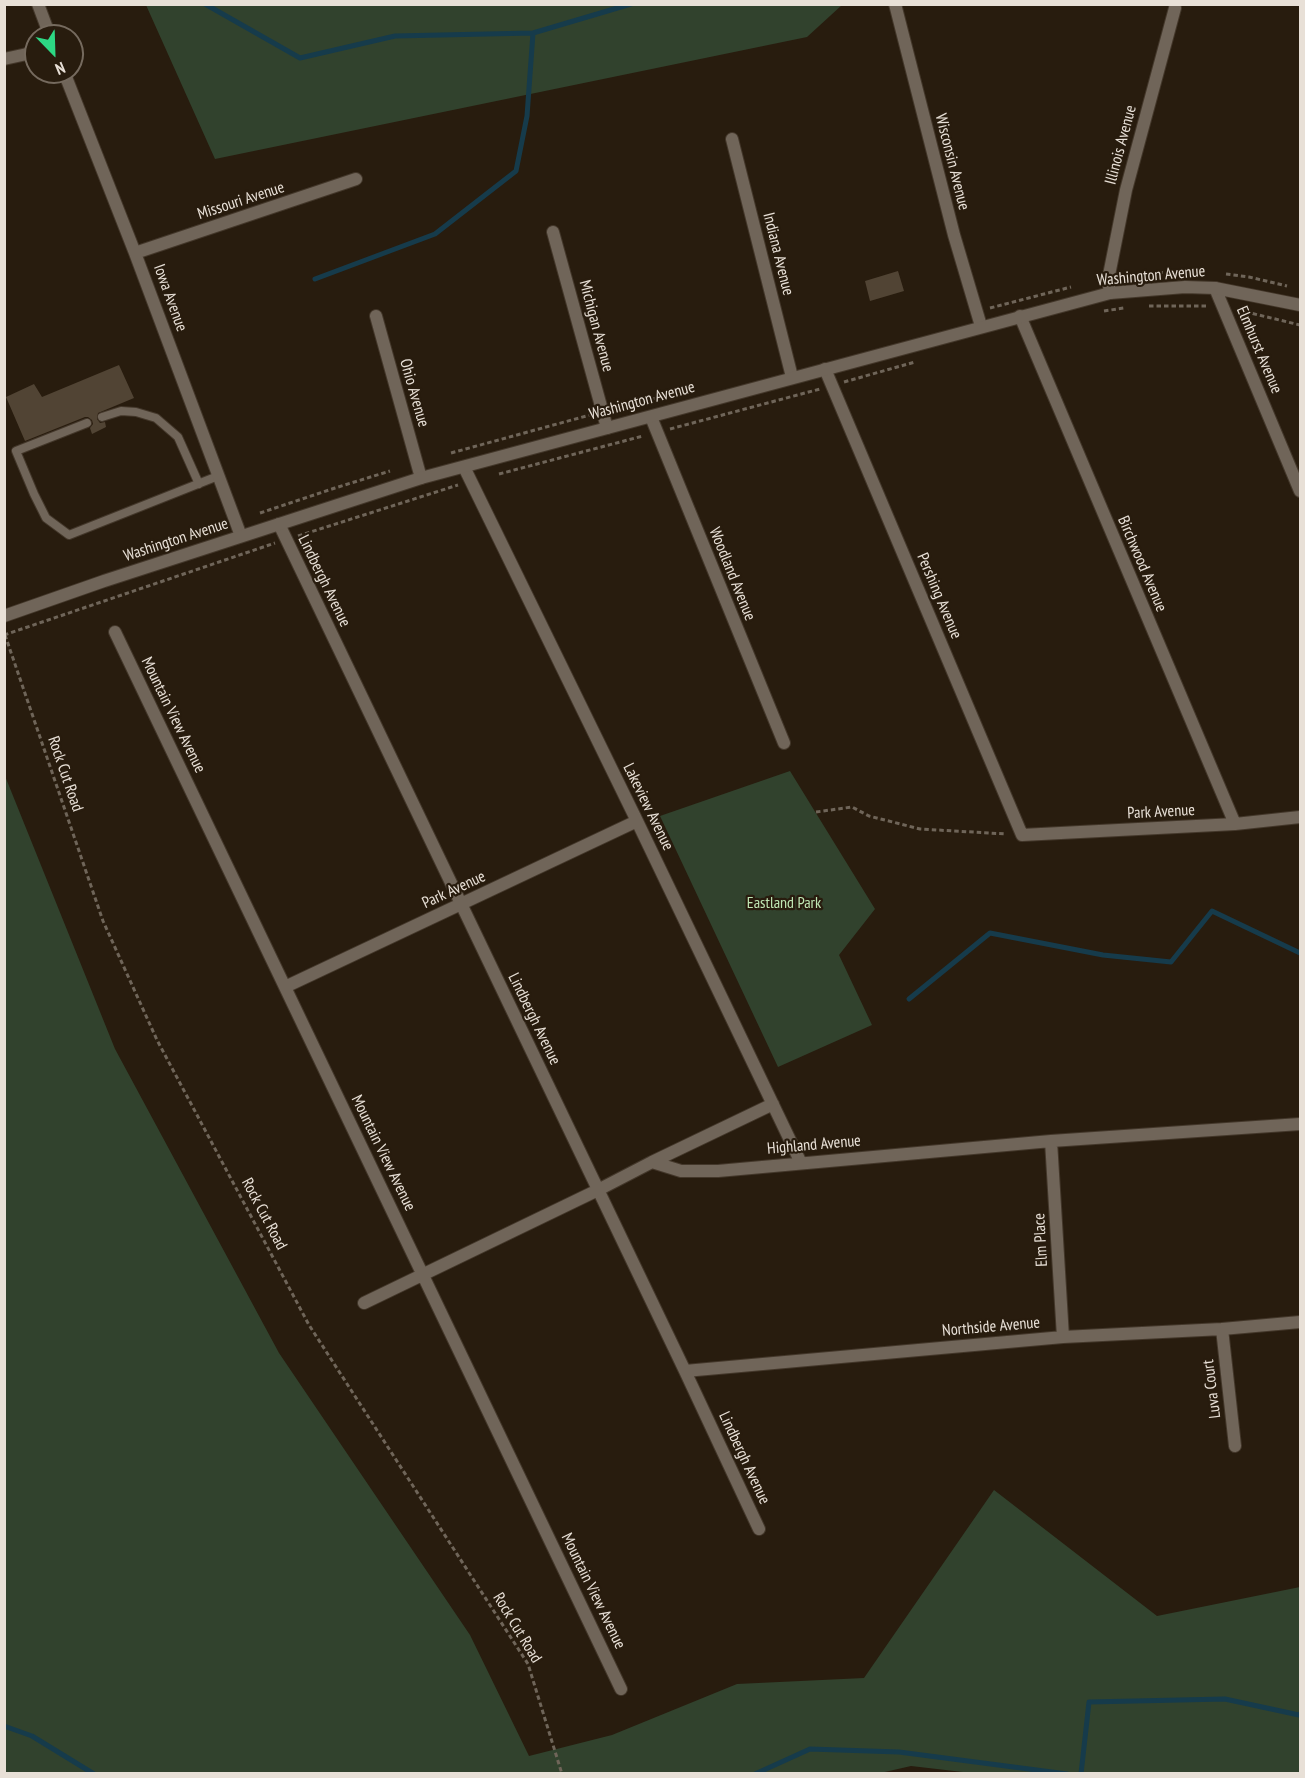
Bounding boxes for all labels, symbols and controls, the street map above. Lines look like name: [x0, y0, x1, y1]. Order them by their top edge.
north arrow: [24, 24, 84, 84]
text: N: [52, 58, 68, 80]
street label: Illinois Avenue: [1101, 103, 1141, 187]
street label: Wisconsin Avenue: [931, 112, 973, 212]
street label: Missouri Avenue: [195, 178, 287, 224]
street label: Indiana Avenue: [758, 211, 798, 297]
street label: Iowa Avenue: [149, 262, 191, 334]
street label: Washington Avenue: [1096, 262, 1206, 290]
street label: Michigan Avenue: [575, 278, 617, 374]
street label: Elmhurst Avenue: [1232, 303, 1286, 397]
street label: Ohio Avenue: [395, 357, 433, 429]
street label: Washington Avenue: [587, 378, 697, 424]
street label: Birchwood Avenue: [1113, 513, 1171, 615]
street label: Washington Avenue: [121, 514, 231, 566]
street label: Woodland Avenue: [705, 525, 759, 623]
street label: Lindbergh Avenue: [293, 532, 355, 630]
street label: Pershing Avenue: [912, 550, 966, 642]
street label: Mountain View Avenue: [137, 654, 209, 776]
street label: Rock Cut Road: [43, 734, 87, 814]
street label: Lakeview Avenue: [619, 760, 677, 854]
street label: Park Avenue: [1127, 801, 1195, 823]
street label: Park Avenue: [419, 867, 489, 913]
park label: Eastland Park: [747, 893, 821, 913]
street label: Lindbergh Avenue: [503, 970, 565, 1068]
street label: Mountain View Avenue: [347, 1092, 419, 1214]
street label: Highland Avenue: [766, 1131, 862, 1159]
street label: Rock Cut Road: [237, 1175, 291, 1253]
street label: Elm Place: [1030, 1213, 1052, 1267]
street label: Northside Avenue: [941, 1313, 1041, 1341]
street label: Luva Court: [1199, 1358, 1225, 1420]
street label: Lindbergh Avenue: [714, 1409, 774, 1507]
street label: Mountain View Avenue: [557, 1530, 629, 1652]
street label: Rock Cut Road: [489, 1589, 545, 1667]

